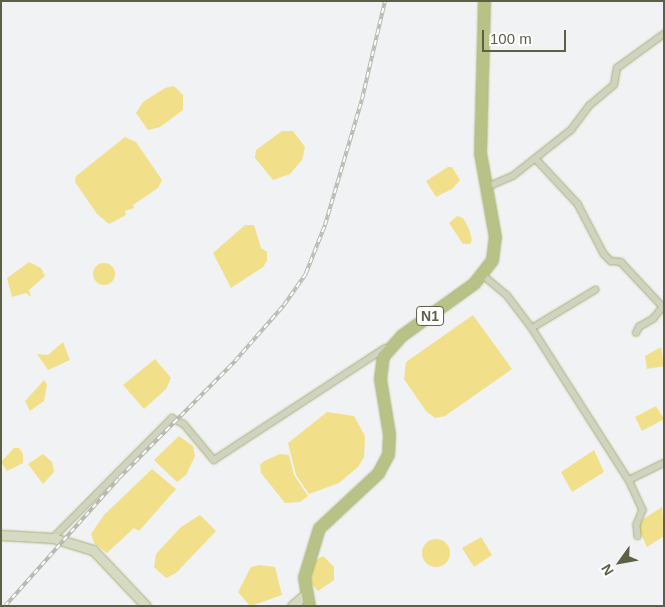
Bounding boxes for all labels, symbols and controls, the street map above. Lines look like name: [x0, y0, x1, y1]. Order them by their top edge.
scale bar: [485, 20, 569, 52]
text: 100 m: [490, 30, 532, 47]
road number: N1: [415, 304, 445, 328]
north arrow: [595, 537, 645, 587]
text: N: [598, 561, 617, 578]

